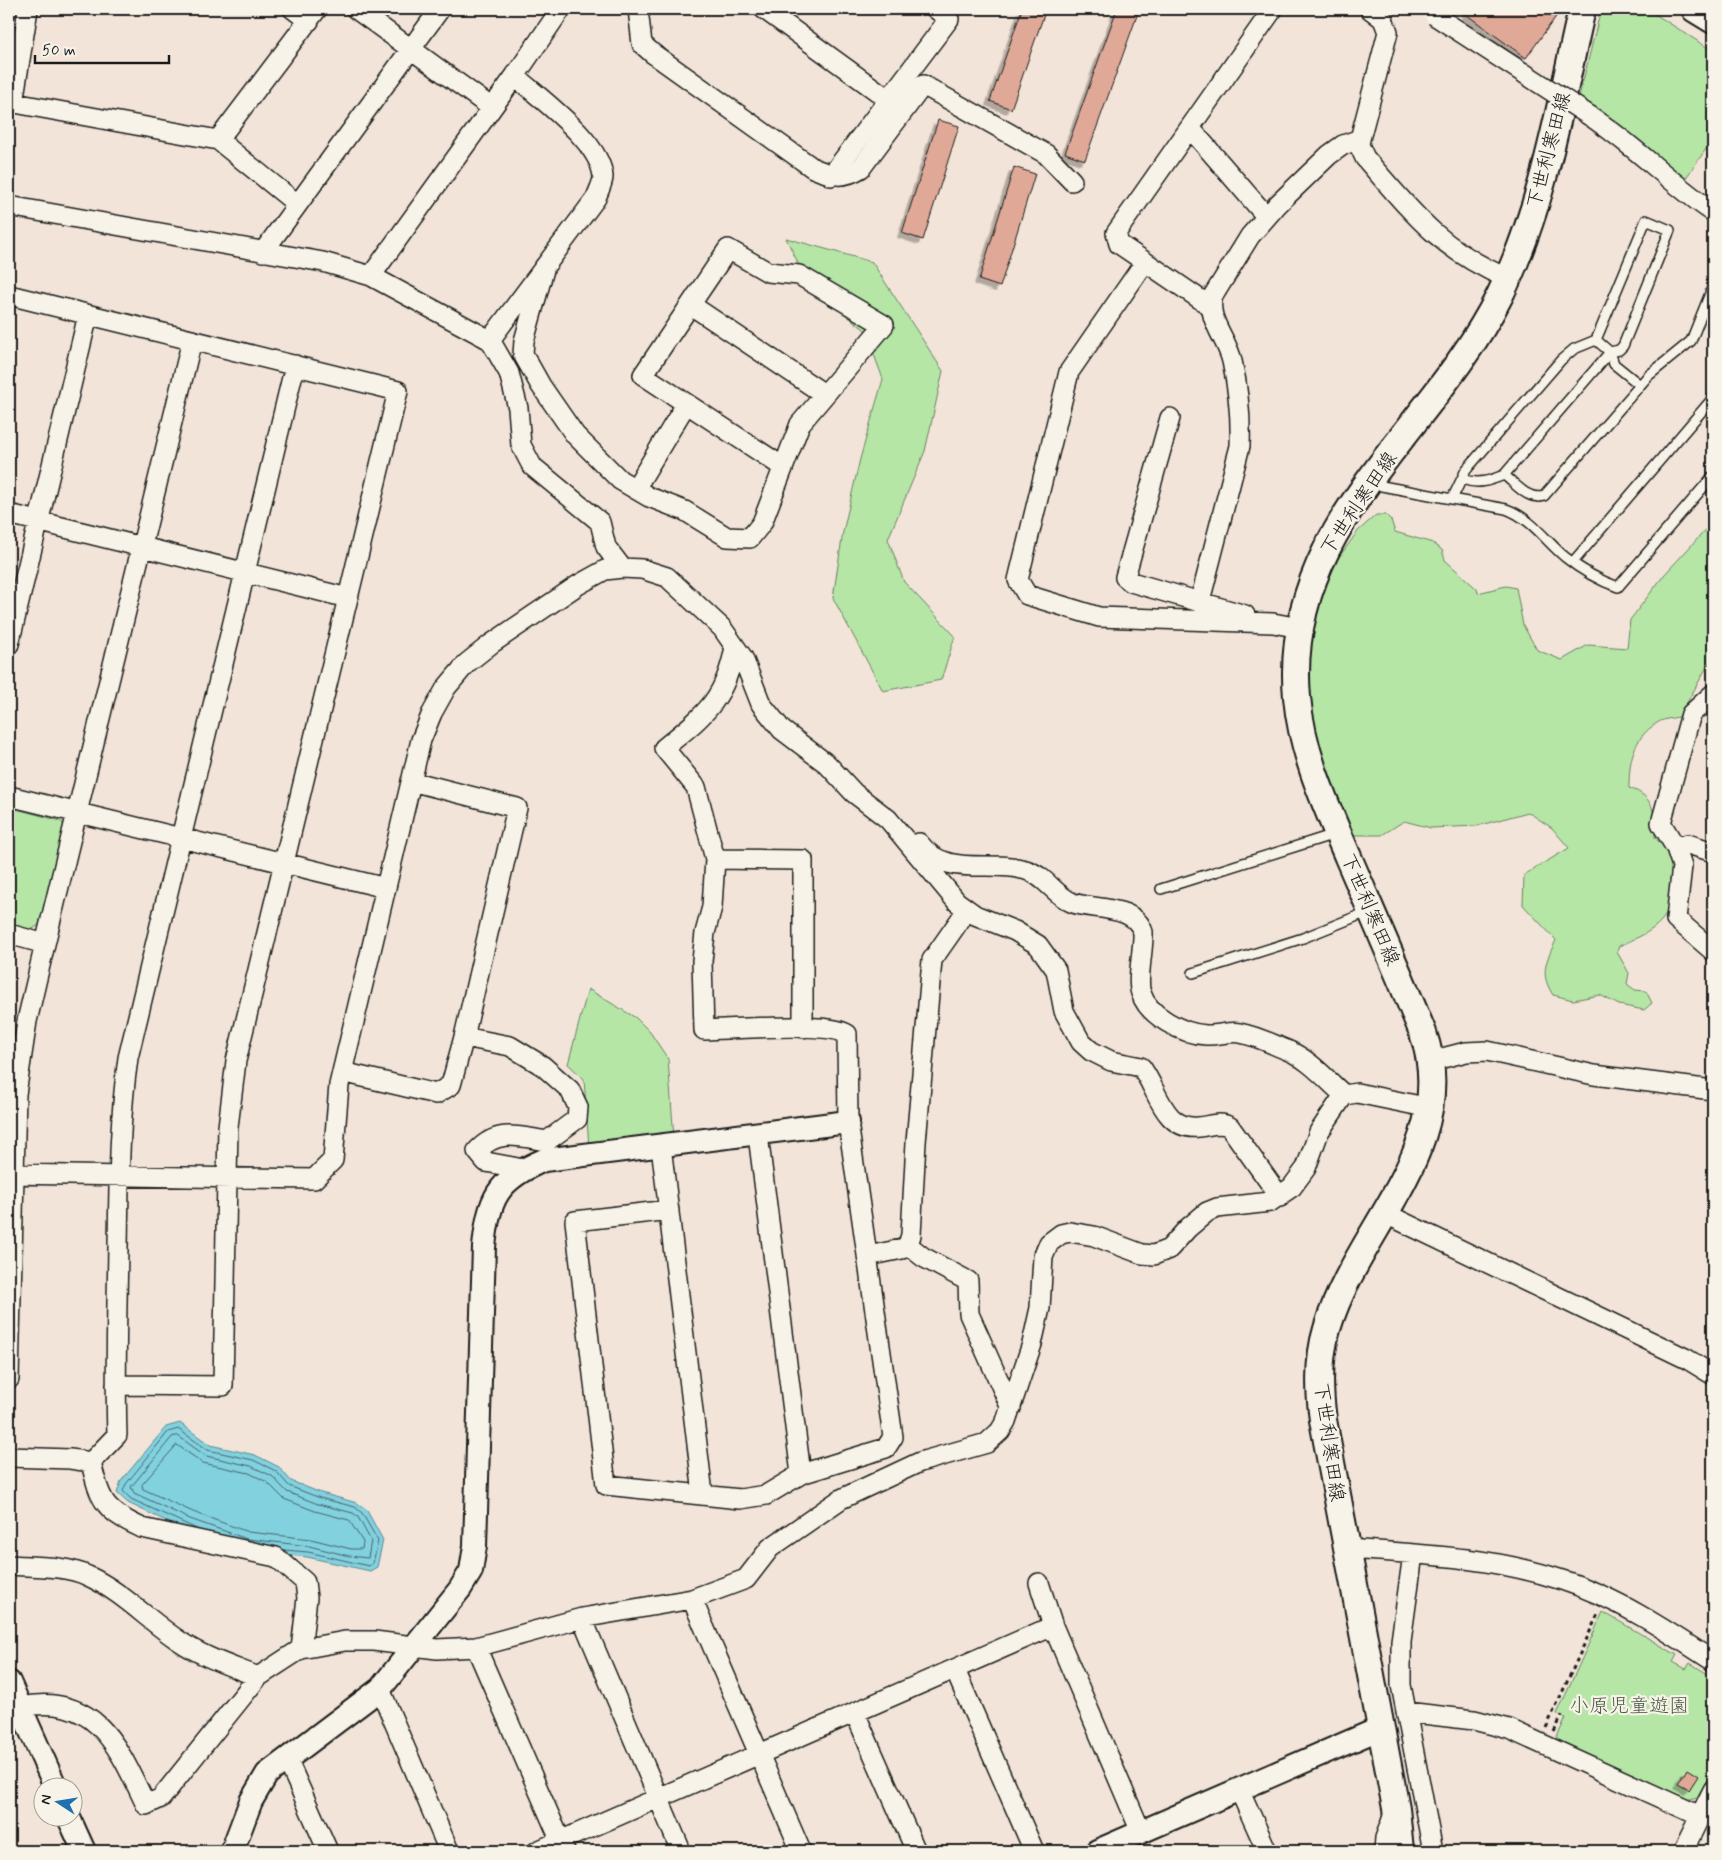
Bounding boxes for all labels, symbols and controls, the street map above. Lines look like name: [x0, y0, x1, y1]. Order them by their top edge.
scale bar: [35, 32, 169, 64]
text: 50 m: [42, 41, 76, 61]
street label: 下世利寒田線: [1521, 89, 1578, 212]
street label: 下世利寒田線: [1314, 447, 1404, 561]
street label: 下世利寒田線: [1334, 849, 1405, 970]
street label: 下世利寒田線: [1307, 1381, 1350, 1504]
park label: 小原児童遊園: [1569, 1693, 1689, 1720]
north arrow: [32, 1778, 82, 1828]
text: N: [36, 1793, 56, 1806]

